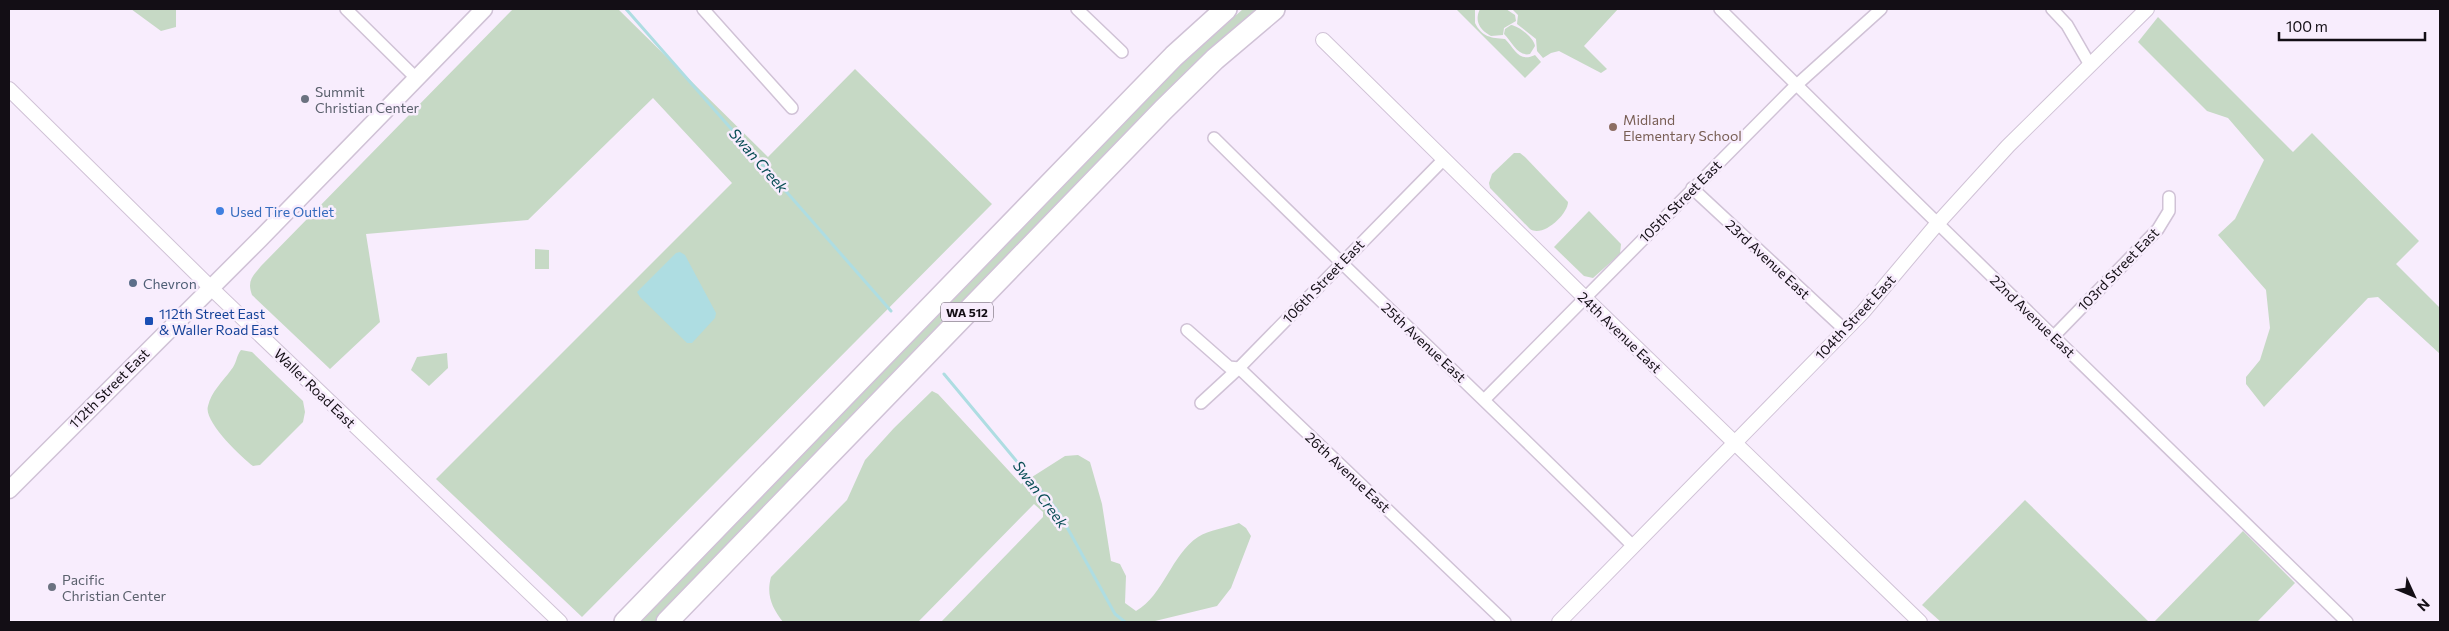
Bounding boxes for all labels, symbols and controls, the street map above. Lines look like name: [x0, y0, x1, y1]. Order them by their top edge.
scale bar: [2279, 10, 2425, 42]
text: 100 m: [2286, 17, 2328, 35]
place label: Summit Christian Center: [315, 83, 420, 116]
marker: Summit Christian Center: [299, 93, 311, 105]
place label: Midland Elementary School: [1623, 111, 1742, 144]
marker: Midland Elementary School: [1607, 121, 1619, 133]
water label: Swan Creek: [726, 124, 792, 197]
street label: 105th Street East: [1635, 156, 1725, 246]
place label: Used Tire Outlet: [230, 203, 335, 220]
marker: Used Tire Outlet: [214, 205, 226, 217]
street label: 23rd Avenue East: [1722, 216, 1814, 303]
street label: 103rd Street East: [2074, 224, 2162, 314]
street label: 106th Street East: [1279, 235, 1368, 326]
street label: 104th Street East: [1811, 271, 1899, 363]
street label: 22nd Avenue East: [1987, 271, 2079, 361]
place label: Chevron: [143, 275, 197, 292]
marker: Chevron: [127, 277, 139, 289]
street label: 24th Avenue East: [1575, 288, 1665, 376]
street label: 25th Avenue East: [1378, 299, 1470, 386]
road number: WA 512: [941, 302, 993, 322]
place label: 112th Street East & Waller Road East: [159, 305, 279, 338]
marker: 112th Street East & Waller Road East: [143, 315, 155, 327]
street label: 112th Street East: [65, 344, 153, 432]
street label: Waller Road East: [271, 345, 359, 431]
street label: 26th Avenue East: [1302, 428, 1394, 516]
water label: Swan Creek: [1010, 457, 1073, 532]
place label: Pacific Christian Center: [62, 571, 167, 604]
north arrow: [2389, 571, 2439, 621]
marker: Pacific Christian Center: [46, 581, 58, 593]
text: N: [2414, 596, 2433, 615]

